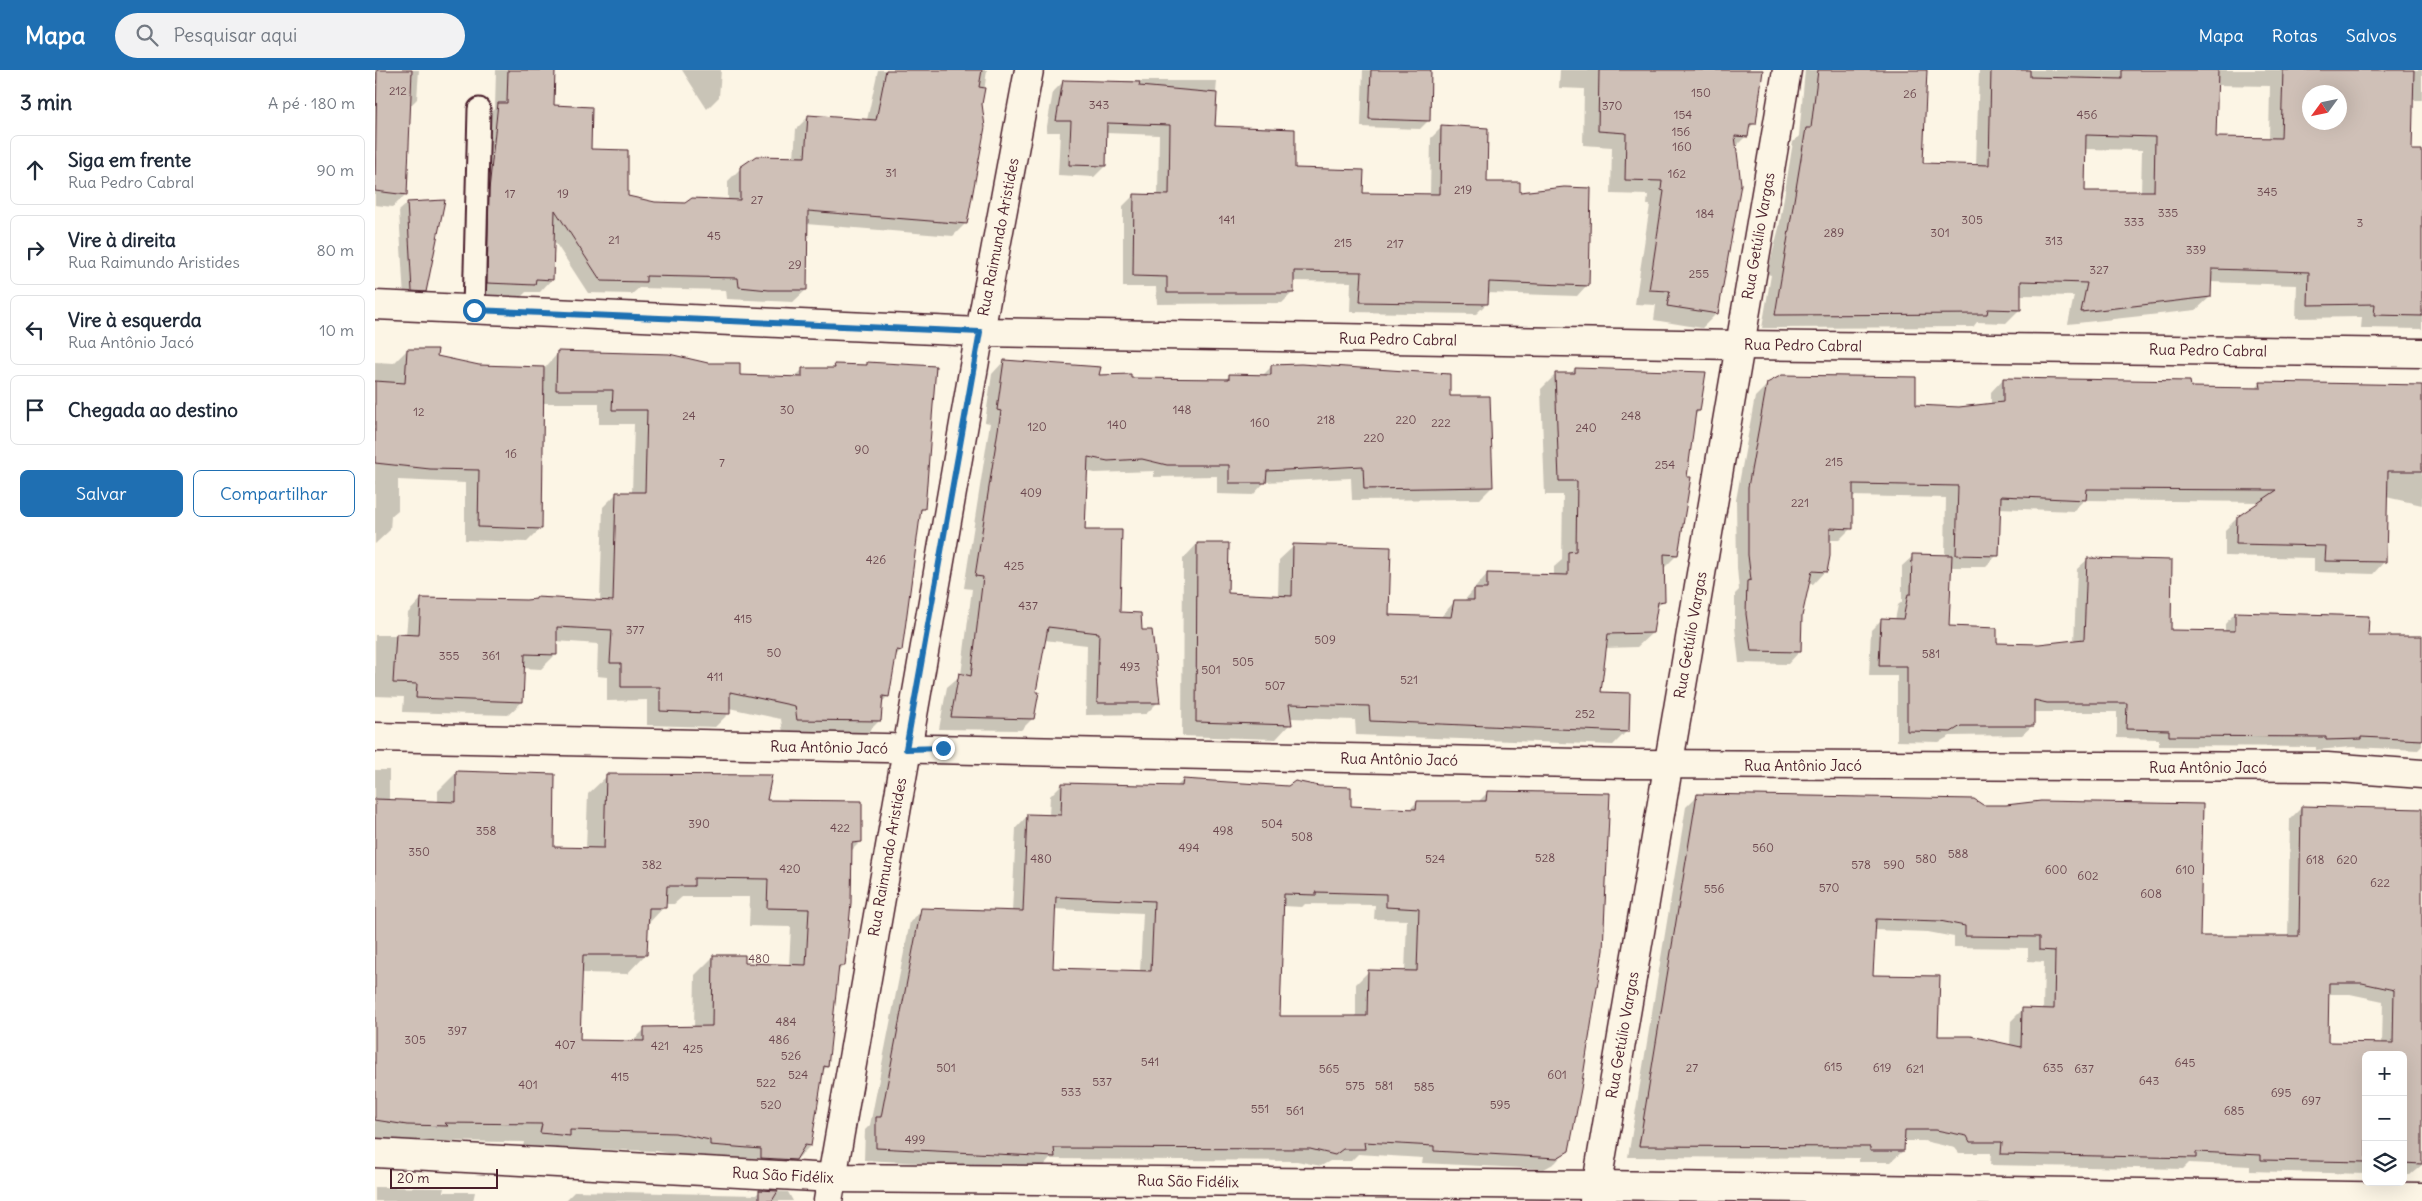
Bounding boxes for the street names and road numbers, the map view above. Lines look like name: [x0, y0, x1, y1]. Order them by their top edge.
street label: Rua Raimundo Aristides: [973, 156, 1023, 318]
street label: Rua Getúlio Vargas: [1737, 171, 1779, 301]
street label: Rua Pedro Cabral: [1339, 328, 1457, 350]
street label: Rua Pedro Cabral: [1744, 334, 1862, 356]
street label: Rua Pedro Cabral: [2149, 339, 2267, 361]
street label: Rua Getúlio Vargas: [1669, 570, 1711, 700]
street label: Rua Antônio Jacó: [770, 736, 888, 758]
street label: Rua Antônio Jacó: [1340, 748, 1458, 770]
street label: Rua Antônio Jacó: [1744, 756, 1862, 775]
street label: Rua Antônio Jacó: [2149, 758, 2267, 777]
street label: Rua Raimundo Aristides: [864, 776, 910, 938]
street label: Rua Getúlio Vargas: [1601, 970, 1643, 1100]
street label: Rua São Fidélix: [732, 1163, 835, 1187]
street label: Rua São Fidélix: [1137, 1171, 1240, 1191]

